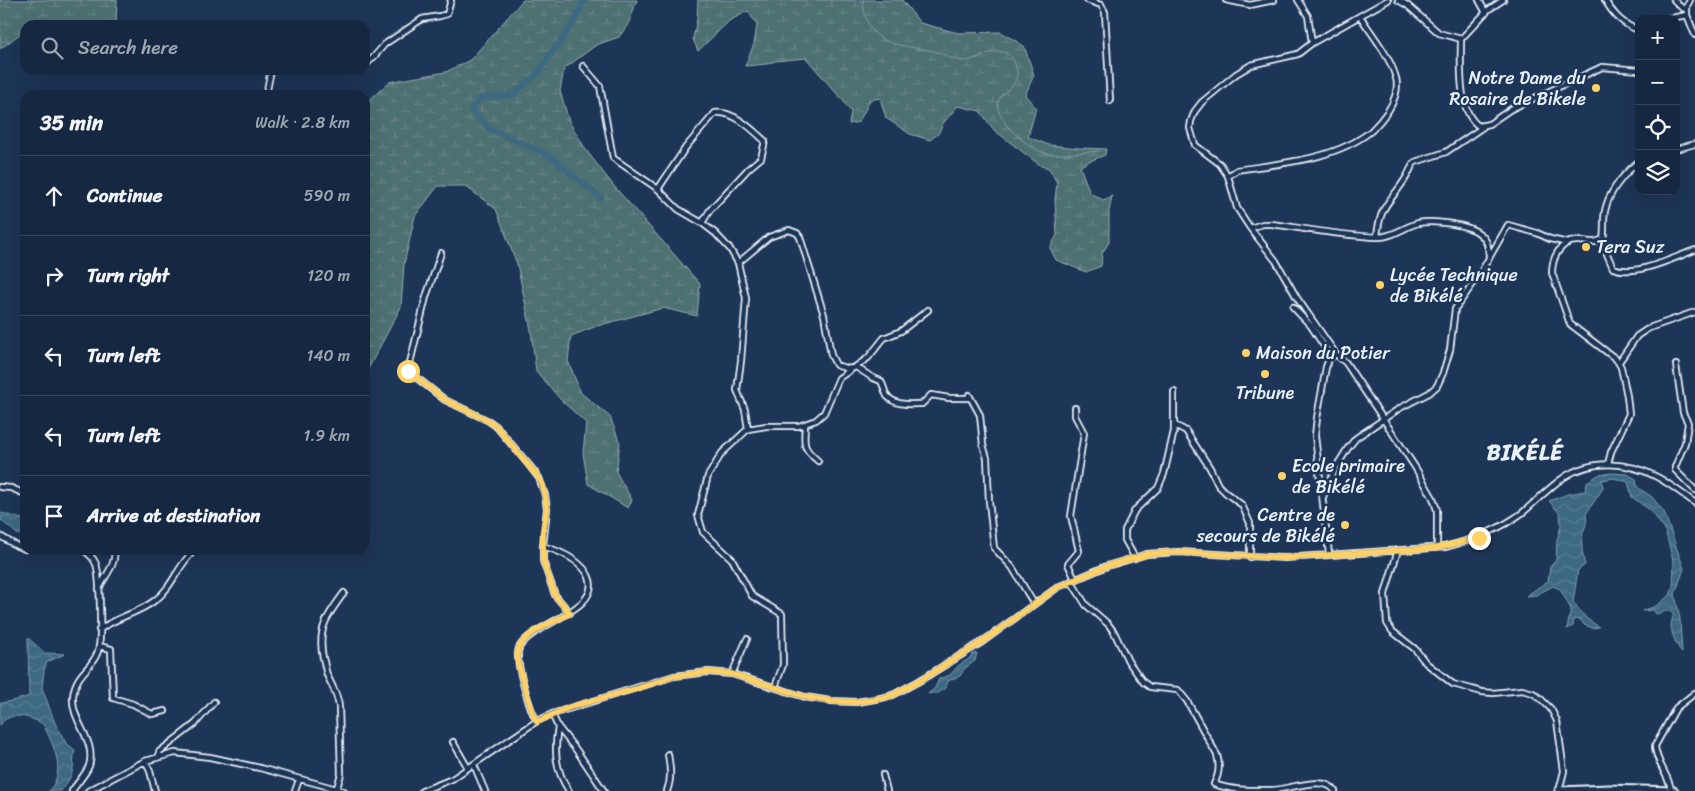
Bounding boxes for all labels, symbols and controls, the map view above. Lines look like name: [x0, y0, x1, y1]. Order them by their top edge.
map controls: [1635, 15, 1680, 195]
button: +: [1635, 15, 1680, 60]
search box: [20, 20, 370, 75]
text: Search here: [78, 31, 178, 64]
icon: search: [38, 34, 66, 62]
button: −: [1635, 60, 1680, 105]
place label: Notre Dame du Rosaire de Bikele: [1449, 62, 1586, 115]
marker: Notre Dame du Rosaire de Bikele: [1590, 82, 1602, 94]
text: 35 min: [40, 104, 103, 142]
button: locate: [1635, 105, 1680, 150]
text: Walk · 2.8 km: [255, 108, 350, 137]
button: layers: [1635, 150, 1680, 195]
text: Continue: [87, 179, 163, 212]
text: 590 m: [304, 181, 350, 210]
icon: ahead: [40, 182, 68, 210]
place label: Tera Suz: [1596, 231, 1665, 263]
marker: Tera Suz: [1580, 241, 1592, 253]
text: Turn right: [87, 259, 169, 292]
place label: Lycée Technique de Bikélé: [1390, 259, 1518, 312]
text: 120 m: [307, 261, 350, 290]
icon: right: [40, 262, 68, 290]
marker: Lycée Technique de Bikélé: [1374, 279, 1386, 291]
place label: Maison du Potier: [1256, 337, 1391, 369]
text: Turn left: [87, 339, 160, 372]
text: 140 m: [307, 341, 350, 370]
icon: left: [40, 342, 68, 370]
marker: Maison du Potier: [1240, 347, 1252, 359]
route start: [397, 360, 420, 383]
marker: Tribune: [1259, 368, 1271, 380]
place label: Tribune: [1236, 377, 1295, 409]
text: Turn left: [87, 419, 160, 452]
text: 1.9 km: [304, 421, 350, 450]
icon: left: [40, 422, 68, 450]
district label: BIKÉLÉ: [1487, 433, 1564, 472]
place label: Ecole primaire de Bikélé: [1292, 450, 1405, 503]
marker: Ecole primaire de Bikélé: [1276, 470, 1288, 482]
text: Arrive at destination: [87, 499, 260, 532]
place label: Centre de secours de Bikélé: [1195, 499, 1335, 552]
icon: arrive: [40, 502, 68, 530]
marker: Centre de secours de Bikélé: [1339, 519, 1351, 531]
route end: [1468, 527, 1491, 550]

